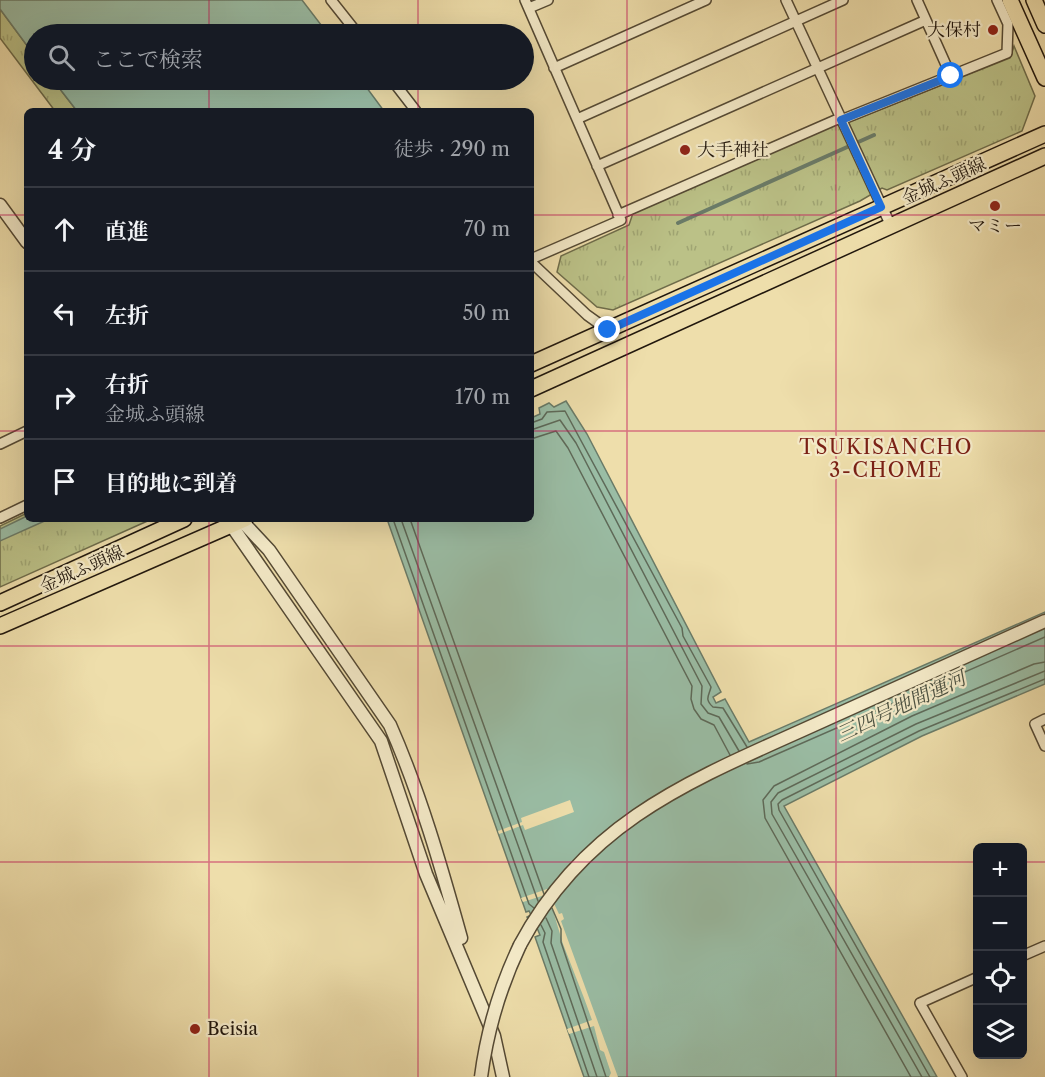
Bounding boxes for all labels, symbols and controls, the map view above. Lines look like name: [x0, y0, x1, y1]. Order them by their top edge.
place label: 大保村: [927, 19, 981, 41]
marker: 大保村: [986, 23, 1000, 37]
search box: [24, 24, 534, 90]
icon: search: [45, 41, 78, 74]
text: ここで検索: [93, 46, 203, 73]
route start: [937, 62, 963, 88]
text: 4 分: [48, 134, 96, 166]
text: 徒歩 · 290 m: [394, 137, 510, 161]
place label: 大手神社: [697, 139, 769, 161]
marker: 大手神社: [678, 143, 692, 157]
street label: 金城ふ頭線: [898, 153, 990, 209]
marker: マミー: [988, 199, 1002, 213]
icon: ahead: [48, 213, 81, 246]
place label: マミー: [968, 215, 1022, 237]
text: 70 m: [464, 217, 510, 241]
text: 直進: [105, 218, 149, 245]
icon: left: [48, 297, 81, 330]
text: 50 m: [463, 301, 510, 325]
text: 左折: [105, 302, 149, 329]
route end: [594, 316, 620, 342]
text: 右折: [105, 371, 149, 398]
icon: right: [48, 381, 81, 414]
text: 170 m: [455, 385, 510, 409]
text: 金城ふ頭線: [105, 402, 205, 426]
district label: TSUKISANCHO 3-CHOME: [799, 435, 973, 482]
icon: arrive: [48, 465, 81, 498]
text: 目的地に到着: [105, 470, 237, 497]
street label: 金城ふ頭線: [36, 541, 128, 597]
water label: 三四号地間運河: [832, 664, 972, 746]
map controls: [973, 843, 1027, 1059]
button: +: [973, 843, 1027, 897]
button: −: [973, 897, 1027, 951]
button: locate: [973, 951, 1027, 1005]
button: layers: [973, 1005, 1027, 1059]
place label: Beisia: [207, 1018, 258, 1040]
marker: Beisia: [188, 1022, 202, 1036]

